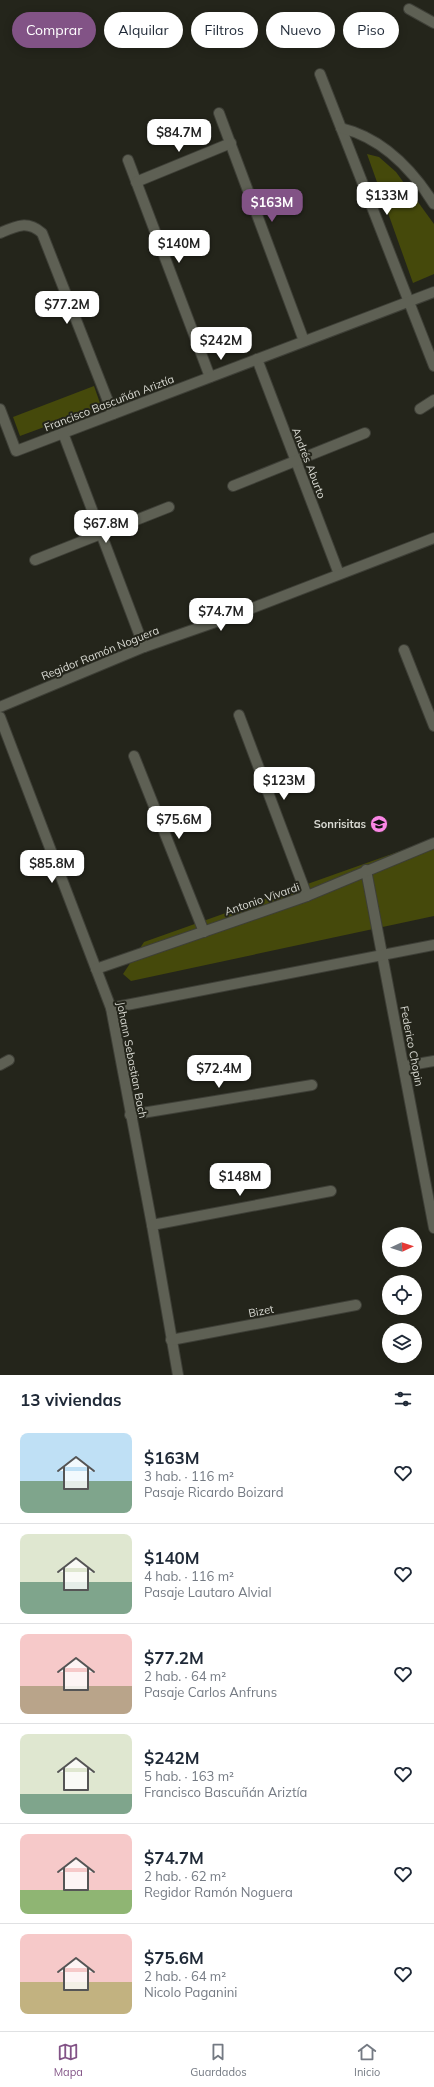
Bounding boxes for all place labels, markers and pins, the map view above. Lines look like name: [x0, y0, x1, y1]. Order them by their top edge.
pin: $84.7M: [146, 119, 212, 153]
pin: $133M: [359, 182, 415, 216]
pin: $163M: [244, 189, 300, 223]
pin: $140M: [151, 230, 207, 264]
pin: $77.2M: [34, 291, 100, 325]
pin: $242M: [193, 327, 249, 361]
pin: $67.8M: [73, 510, 139, 544]
pin: $74.7M: [188, 598, 254, 632]
pin: $123M: [256, 767, 312, 801]
pin: $75.6M: [146, 806, 212, 840]
school or university icon: Sonrisitas: [369, 814, 389, 834]
place label: Sonrisitas: [314, 817, 366, 831]
pin: $85.8M: [19, 850, 85, 884]
pin: $72.4M: [186, 1055, 252, 1089]
pin: $148M: [212, 1163, 268, 1197]

